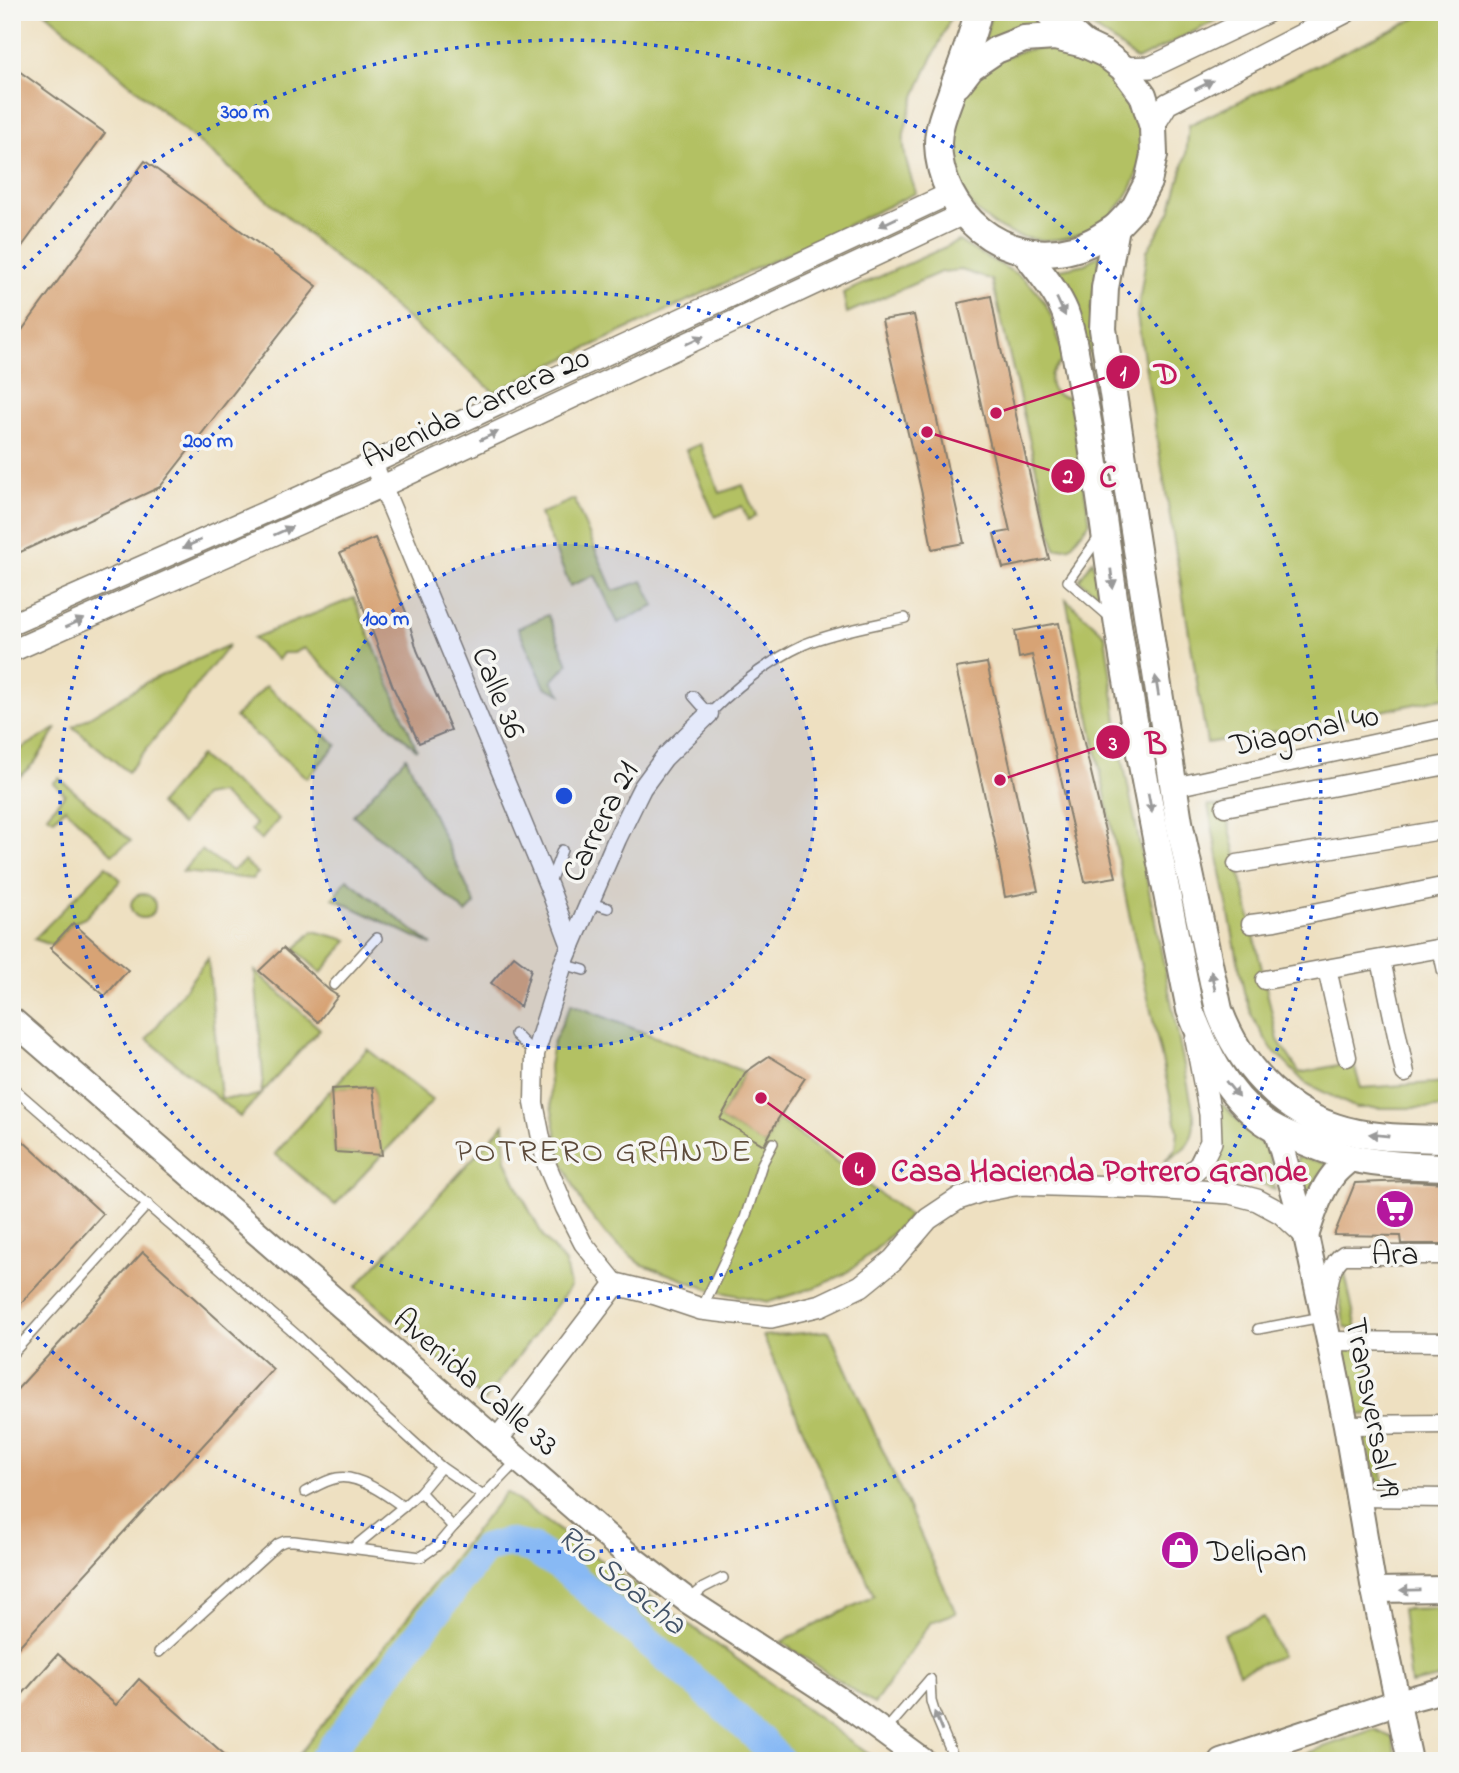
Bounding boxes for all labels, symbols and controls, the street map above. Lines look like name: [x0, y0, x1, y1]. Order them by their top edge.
one-way arrow: [1194, 80, 1214, 91]
text: 300 m: [220, 98, 269, 128]
one-way arrow: [878, 217, 898, 228]
one-way arrow: [1056, 297, 1067, 317]
one-way arrow: [685, 334, 706, 345]
street label: Avenida Carrera 20: [355, 336, 598, 482]
callout: D: [1105, 345, 1192, 399]
text: D: [1152, 352, 1178, 400]
text: 1: [1120, 360, 1127, 390]
text: 200 m: [182, 427, 233, 457]
one-way arrow: [479, 431, 500, 442]
callout: C: [1050, 449, 1132, 503]
text: C: [1099, 455, 1117, 503]
text: 2: [1062, 463, 1074, 493]
one-way arrow: [272, 525, 293, 536]
one-way arrow: [182, 538, 202, 550]
one-way arrow: [1107, 568, 1118, 590]
text: 100 m: [363, 605, 409, 635]
one-way arrow: [64, 617, 85, 628]
street label: Calle 36: [457, 640, 536, 746]
one-way arrow: [1152, 674, 1163, 696]
street label: Diagonal 40: [1225, 694, 1383, 771]
callout: B: [1096, 715, 1181, 769]
text: B: [1143, 722, 1167, 770]
text: 3: [1108, 730, 1118, 760]
street label: Carrera 21: [552, 754, 653, 891]
centre of rings: [552, 784, 576, 808]
one-way arrow: [1144, 792, 1155, 814]
one-way arrow: [1207, 970, 1218, 992]
one-way arrow: [1225, 1079, 1240, 1097]
district label: POTRERO GRANDE: [455, 1129, 753, 1177]
one-way arrow: [1367, 1129, 1389, 1140]
callout: Casa Hacienda Potrero Grande: [842, 1142, 1321, 1196]
text: Casa Hacienda Potrero Grande: [891, 1149, 1308, 1197]
text: 4: [855, 1157, 864, 1187]
supermarket icon: Ara: [1374, 1188, 1416, 1230]
place label: Ara: [1372, 1233, 1418, 1280]
street label: Avenida Calle 33: [381, 1298, 568, 1469]
street label: Transversal 19: [1330, 1314, 1411, 1502]
water label: Río Soacha: [546, 1514, 696, 1649]
shop icon: Delipan: [1159, 1529, 1201, 1571]
place label: Delipan: [1206, 1530, 1306, 1577]
one-way arrow: [1399, 1584, 1421, 1595]
one-way arrow: [933, 1710, 944, 1731]

